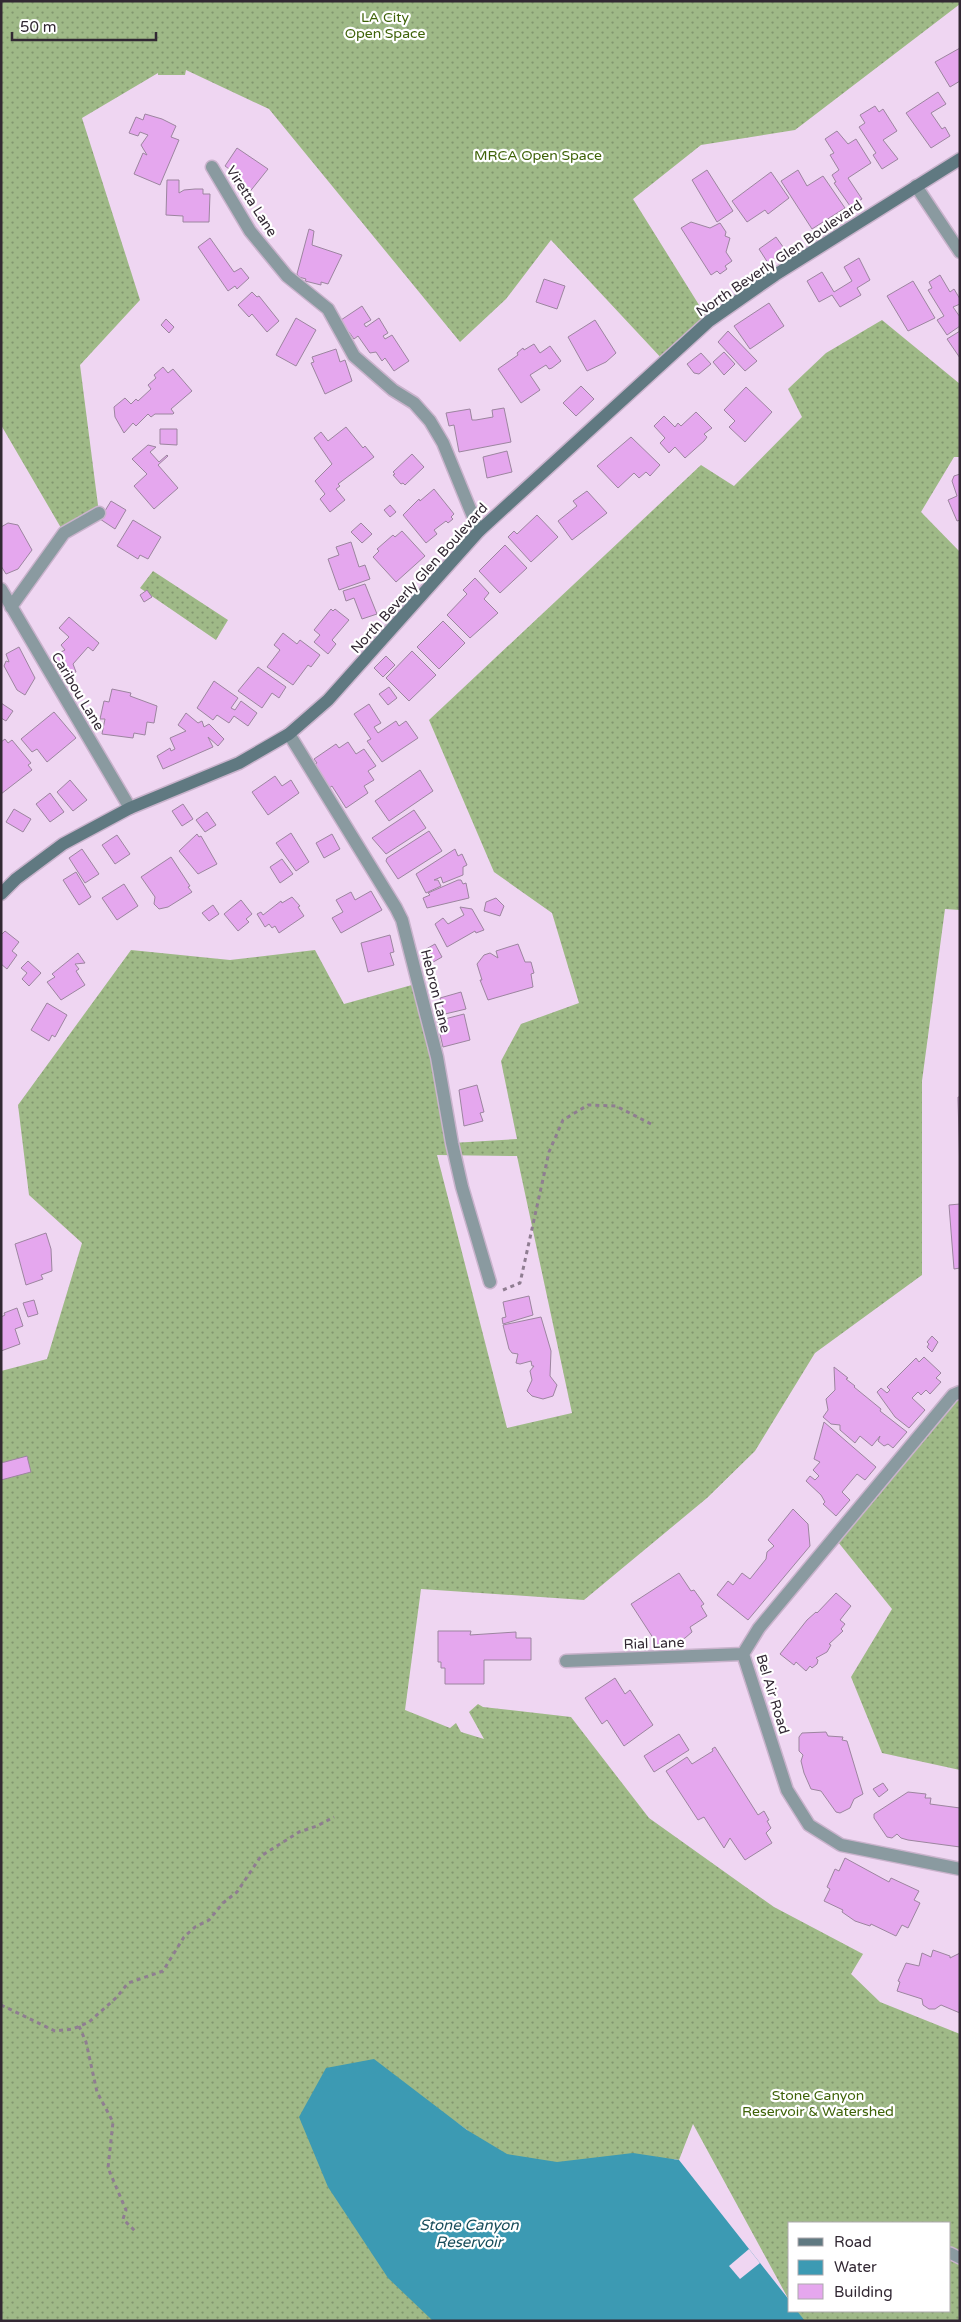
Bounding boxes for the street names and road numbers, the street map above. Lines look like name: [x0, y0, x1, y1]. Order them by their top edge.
street label: Viretta Lane: [222, 163, 281, 240]
street label: North Beverly Glen Boulevard: [693, 196, 866, 320]
street label: North Beverly Glen Boulevard: [347, 500, 491, 657]
street label: Caribou Lane: [48, 649, 108, 734]
street label: Hebron Lane: [417, 948, 454, 1035]
street label: Rial Lane: [623, 1634, 685, 1653]
street label: Bel Air Road: [752, 1652, 793, 1736]

